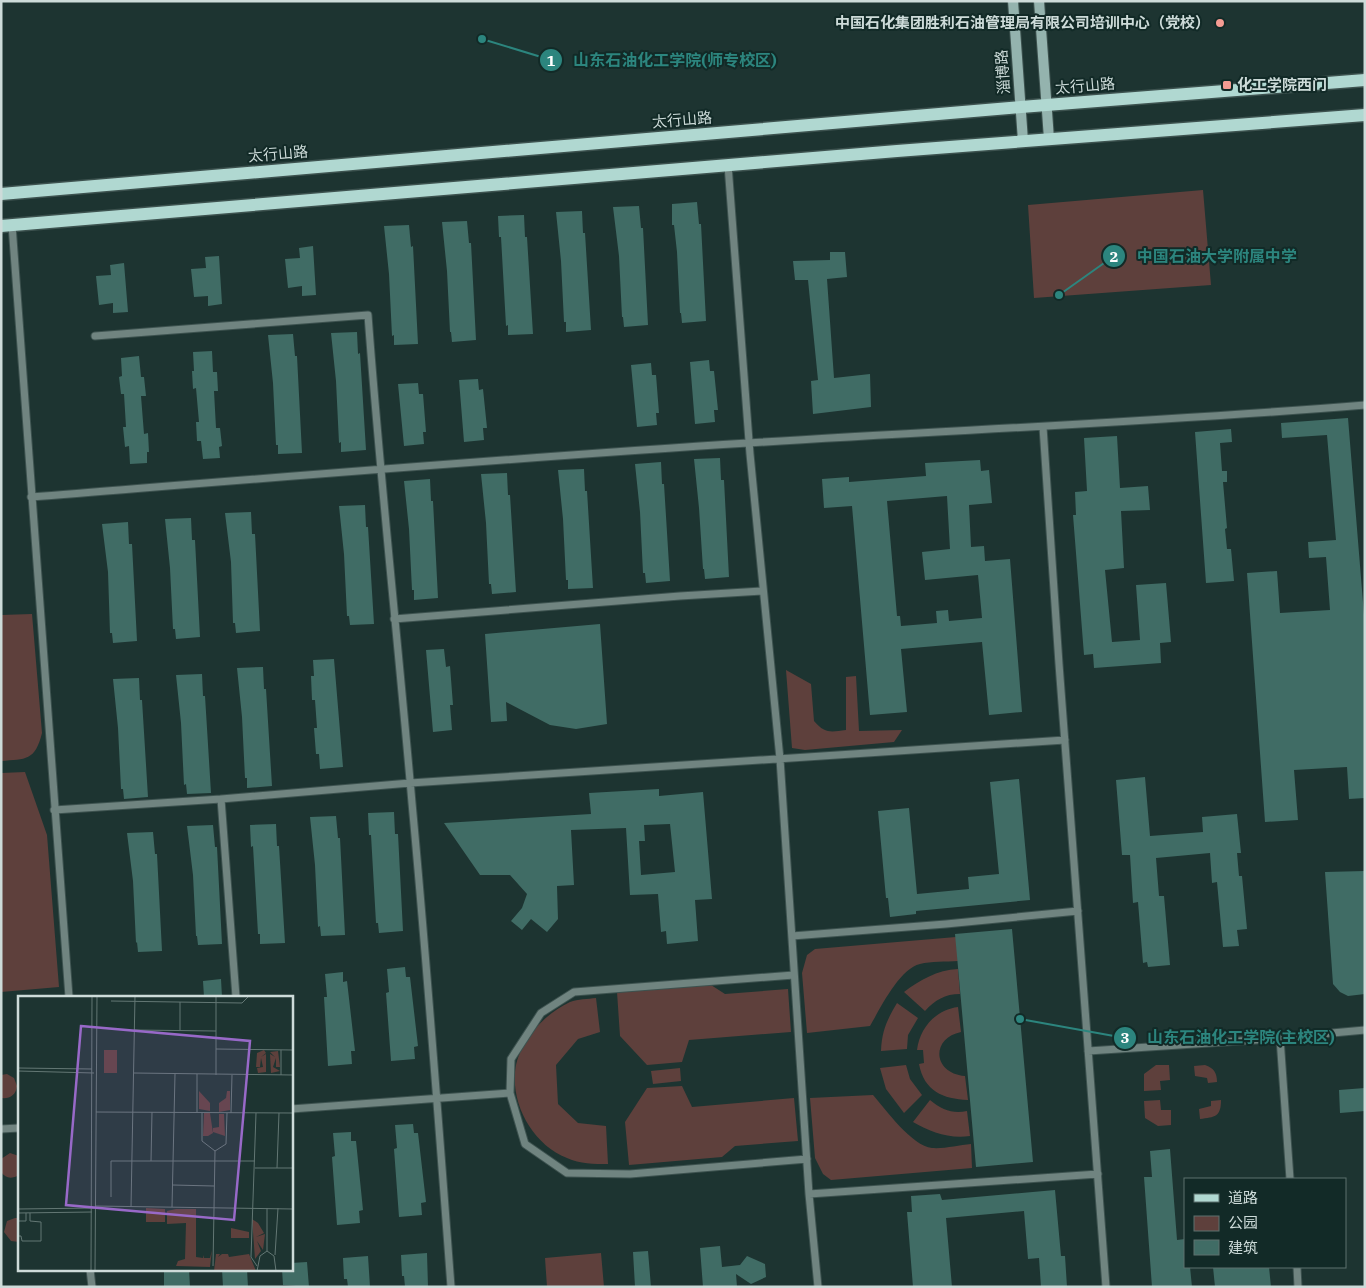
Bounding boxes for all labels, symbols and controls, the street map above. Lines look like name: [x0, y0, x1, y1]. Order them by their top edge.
place label: 中国石化集团胜利石油管理局有限公司培训中心（党校）: [835, 13, 1210, 32]
marker: 中国石化集团胜利石油管理局有限公司培训中心（党校）: [1214, 17, 1226, 29]
callout: 山东石油化工学院(师专校区): [538, 45, 786, 76]
street label: 淄博路: [991, 49, 1014, 95]
text: 山东石油化工学院(师专校区): [573, 50, 777, 70]
text: 1: [546, 51, 556, 70]
street label: 太行山路: [1054, 73, 1116, 98]
place label: 化工学院西门: [1237, 75, 1327, 94]
marker: 化工学院西门: [1221, 79, 1233, 91]
street label: 太行山路: [651, 107, 713, 132]
street label: 太行山路: [247, 141, 309, 166]
callout: 中国石油大学附属中学: [1102, 241, 1307, 272]
text: 中国石油大学附属中学: [1137, 246, 1297, 266]
text: 2: [1109, 247, 1119, 266]
inset map: [18, 996, 292, 1270]
callout: 山东石油化工学院(主校区): [1112, 1022, 1345, 1053]
text: 山东石油化工学院(主校区): [1147, 1027, 1335, 1047]
text: 3: [1120, 1028, 1130, 1047]
legend: [1184, 1178, 1346, 1268]
text: 道路: [1228, 1188, 1258, 1207]
text: 公园: [1228, 1213, 1258, 1232]
text: 建筑: [1228, 1238, 1258, 1257]

